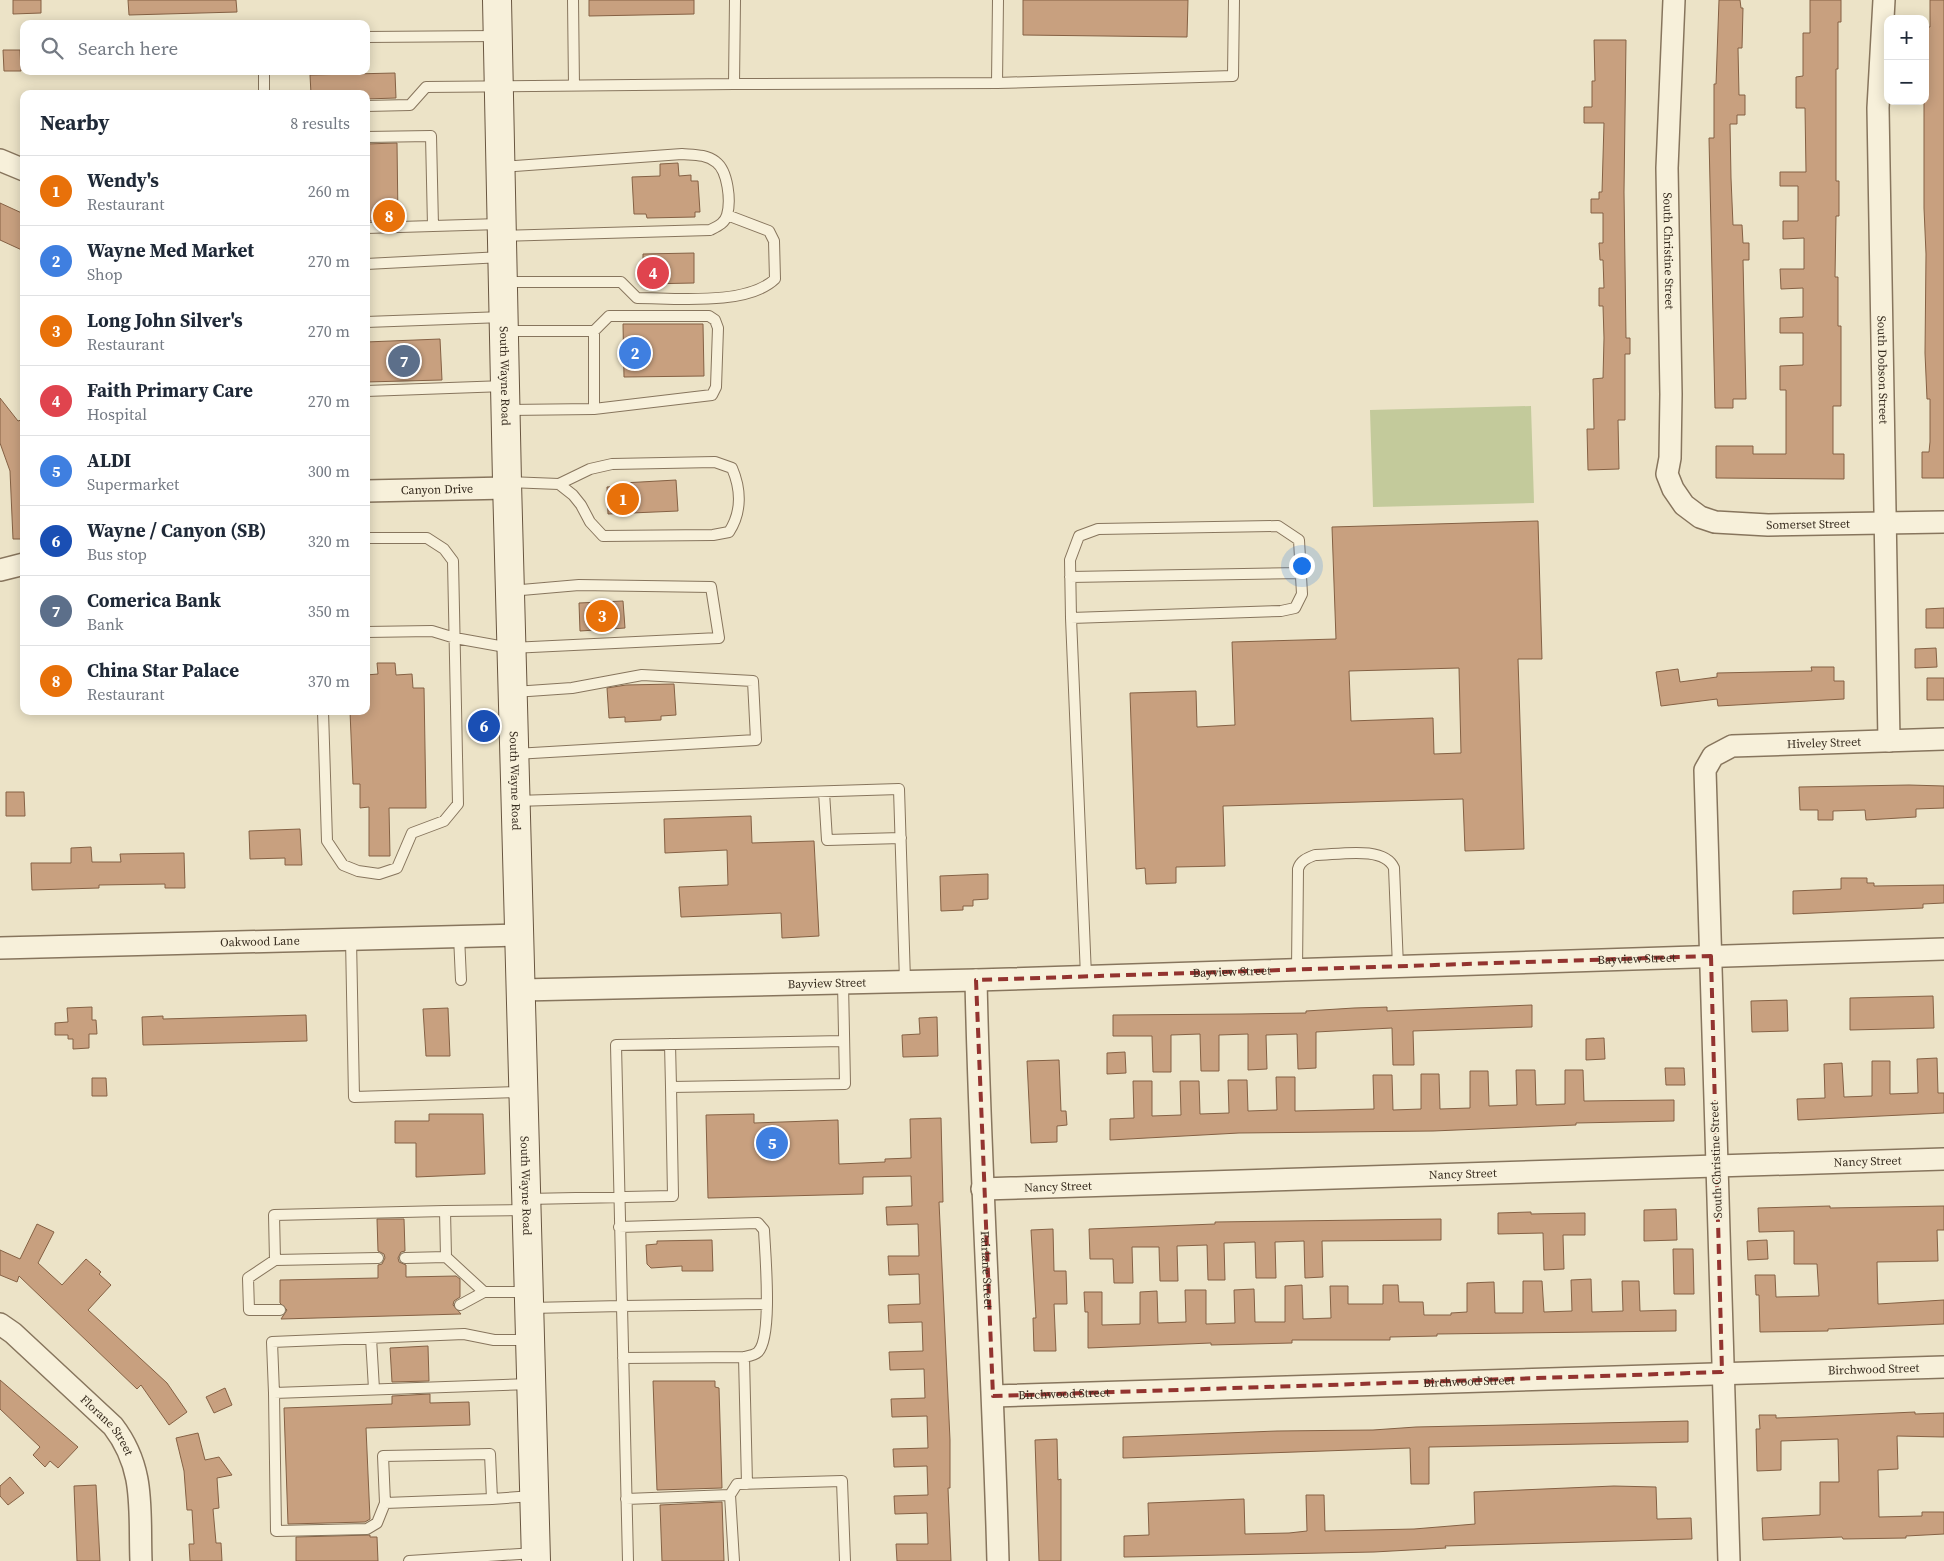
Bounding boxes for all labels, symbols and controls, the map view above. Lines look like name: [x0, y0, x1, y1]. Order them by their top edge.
map controls: [1884, 15, 1929, 105]
button: +: [1884, 15, 1929, 60]
search box: [20, 20, 370, 75]
icon: search: [38, 34, 66, 62]
text: Search here: [78, 35, 178, 61]
button: −: [1884, 60, 1929, 105]
text: Nearby: [40, 108, 110, 137]
text: 8 results: [290, 112, 350, 134]
text: Wendy's: [87, 167, 159, 193]
text: 1: [52, 180, 60, 202]
text: 260 m: [308, 180, 350, 202]
street label: South Christine Street: [1659, 192, 1678, 310]
text: Restaurant: [87, 193, 165, 215]
pin: 8: [373, 197, 405, 235]
text: Wayne Med Market: [87, 237, 254, 263]
text: 2: [52, 250, 60, 272]
text: 270 m: [308, 250, 350, 272]
pin: 4: [637, 254, 669, 292]
text: Shop: [87, 263, 123, 285]
text: Long John Silver's: [87, 307, 243, 333]
street label: South Dobson Street: [1874, 315, 1891, 424]
text: 3: [52, 320, 60, 342]
text: 270 m: [308, 320, 350, 342]
street label: South Wayne Road: [496, 326, 514, 426]
text: Restaurant: [87, 333, 165, 355]
pin: 2: [619, 334, 651, 372]
pin: 7: [388, 342, 420, 380]
text: Faith Primary Care: [87, 377, 253, 403]
text: 4: [52, 390, 60, 412]
text: 270 m: [308, 390, 350, 412]
text: Hospital: [87, 403, 147, 425]
text: ALDI: [87, 447, 131, 473]
text: 5: [52, 460, 60, 482]
text: 300 m: [308, 460, 350, 482]
text: Supermarket: [87, 473, 179, 495]
pin: 1: [607, 480, 639, 518]
street label: Canyon Drive: [401, 481, 473, 498]
street label: Somerset Street: [1766, 516, 1850, 533]
text: Wayne / Canyon (SB): [87, 517, 266, 543]
text: 6: [52, 530, 60, 552]
text: 320 m: [308, 530, 350, 552]
text: Bus stop: [87, 543, 147, 565]
your location: [1289, 553, 1315, 579]
text: Comerica Bank: [87, 587, 221, 613]
pin: 3: [586, 597, 618, 635]
text: 7: [52, 600, 60, 622]
text: 350 m: [308, 600, 350, 622]
text: Bank: [87, 613, 124, 635]
text: China Star Palace: [87, 657, 239, 683]
text: 8: [52, 670, 60, 692]
text: 370 m: [308, 670, 350, 692]
text: Restaurant: [87, 683, 165, 705]
pin: 6: [468, 707, 500, 745]
street label: South Wayne Road: [506, 731, 524, 831]
street label: Hiveley Street: [1787, 734, 1861, 752]
street label: Oakwood Lane: [220, 932, 300, 950]
street label: Bayview Street: [1597, 950, 1676, 968]
street label: Bayview Street: [1192, 963, 1271, 981]
street label: Bayview Street: [788, 974, 866, 992]
street label: South Christine Street: [1706, 1101, 1726, 1219]
pin: 5: [756, 1124, 788, 1162]
street label: South Wayne Road: [517, 1136, 535, 1236]
street label: Nancy Street: [1833, 1152, 1902, 1170]
street label: Nancy Street: [1429, 1165, 1497, 1183]
street label: Nancy Street: [1024, 1178, 1092, 1196]
street label: Fairlane Street: [977, 1231, 996, 1309]
street label: Birchwood Street: [1828, 1360, 1920, 1379]
street label: Birchwood Street: [1423, 1372, 1515, 1391]
street label: Birchwood Street: [1018, 1384, 1110, 1403]
street label: Florane Street: [77, 1391, 137, 1458]

